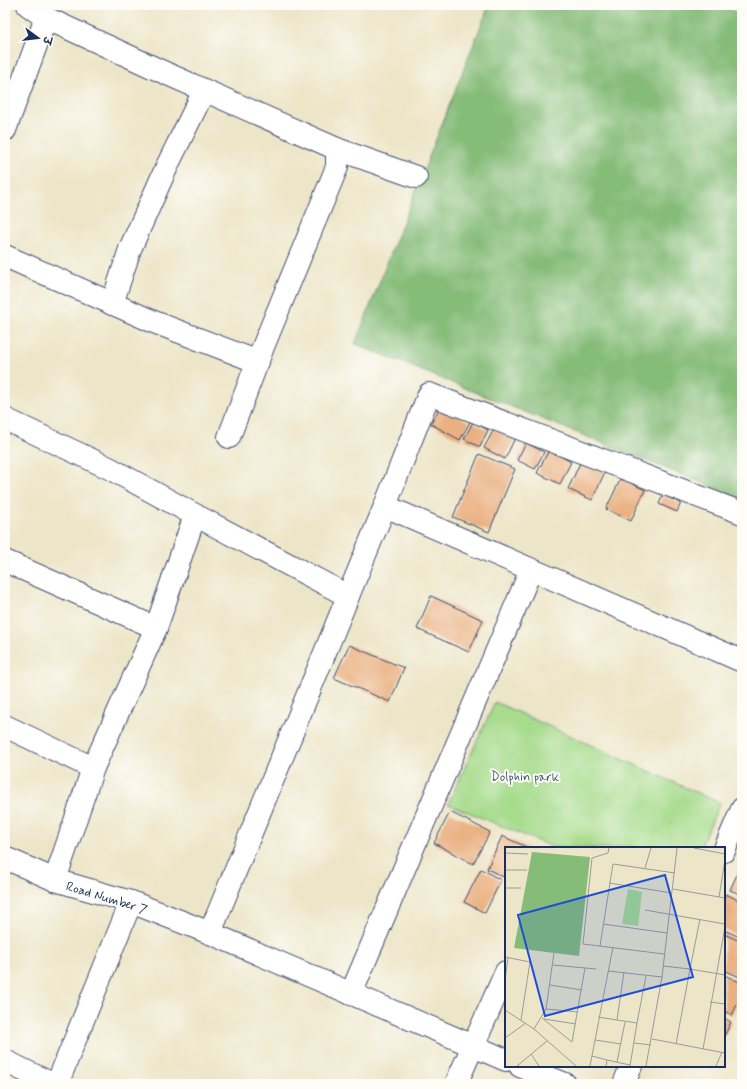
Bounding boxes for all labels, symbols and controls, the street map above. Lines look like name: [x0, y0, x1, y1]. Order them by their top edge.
north arrow: [18, 18, 58, 58]
text: उ: [39, 34, 55, 47]
park label: Dolphin park: [491, 769, 560, 786]
inset map: [505, 847, 725, 1067]
street label: Road Number 7: [64, 878, 149, 919]

